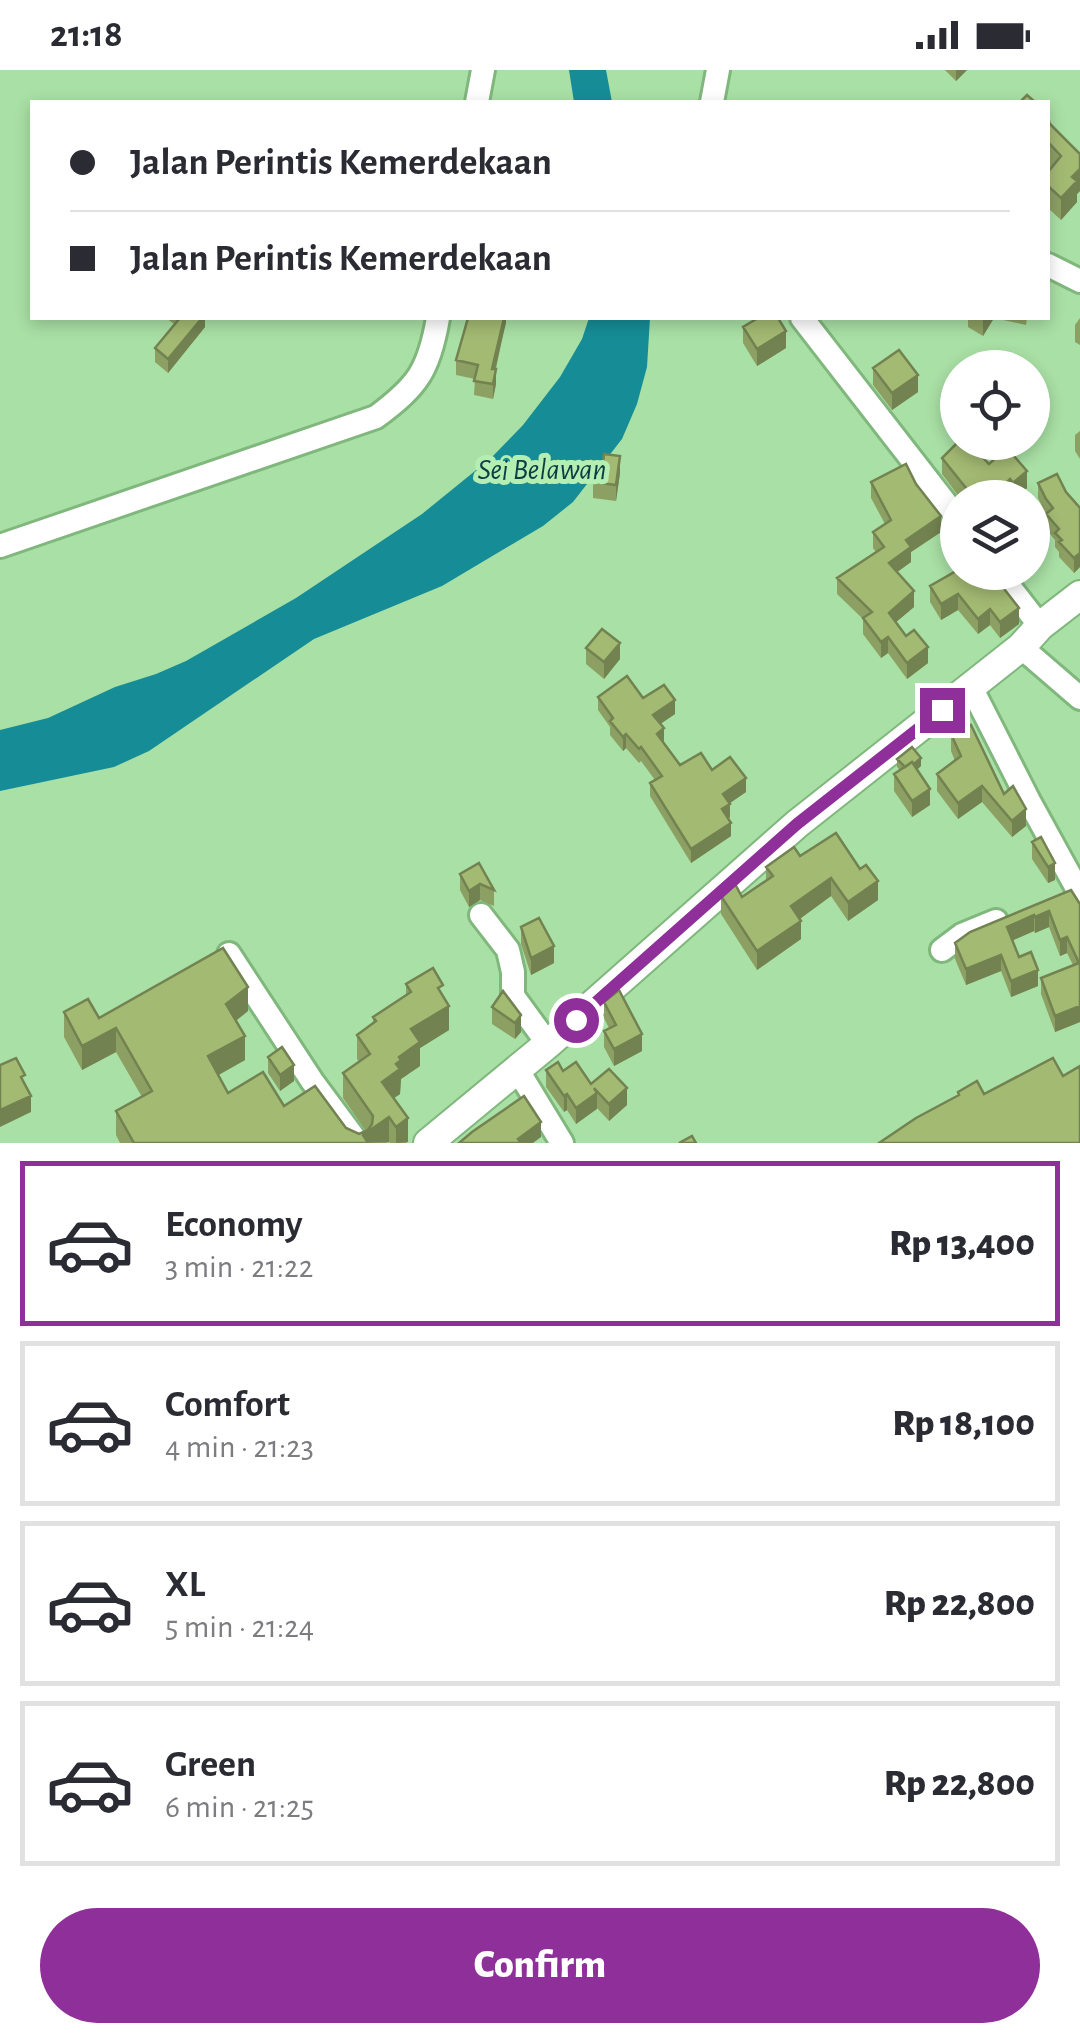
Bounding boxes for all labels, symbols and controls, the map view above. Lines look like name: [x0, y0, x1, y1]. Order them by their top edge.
text: 21:18: [50, 16, 123, 54]
text: Jalan Perintis Kemerdekaan: [130, 144, 552, 182]
text: Jalan Perintis Kemerdekaan: [130, 240, 552, 278]
map controls: [940, 350, 1050, 590]
button: locate: [940, 350, 1050, 460]
water label: Sei Belawan: [478, 455, 606, 485]
button: layers: [940, 480, 1050, 590]
route end: [920, 688, 965, 733]
route start: [554, 998, 599, 1043]
icon: car: [45, 1199, 135, 1289]
text: Economy: [165, 1206, 303, 1244]
text: Rp 13,400: [889, 1225, 1035, 1263]
text: 3 min · 21:22: [165, 1251, 313, 1283]
icon: car: [45, 1379, 135, 1469]
text: Comfort: [165, 1386, 290, 1424]
text: Rp 18,100: [892, 1405, 1035, 1443]
text: 4 min · 21:23: [165, 1431, 314, 1463]
icon: car: [45, 1559, 135, 1649]
text: XL: [165, 1566, 205, 1604]
text: Rp 22,800: [884, 1585, 1035, 1623]
text: 5 min · 21:24: [165, 1611, 314, 1643]
icon: car: [45, 1739, 135, 1829]
text: Green: [165, 1746, 256, 1784]
text: Rp 22,800: [884, 1765, 1035, 1803]
text: 6 min · 21:25: [165, 1791, 314, 1823]
button: Confirm: [40, 1908, 1040, 2023]

